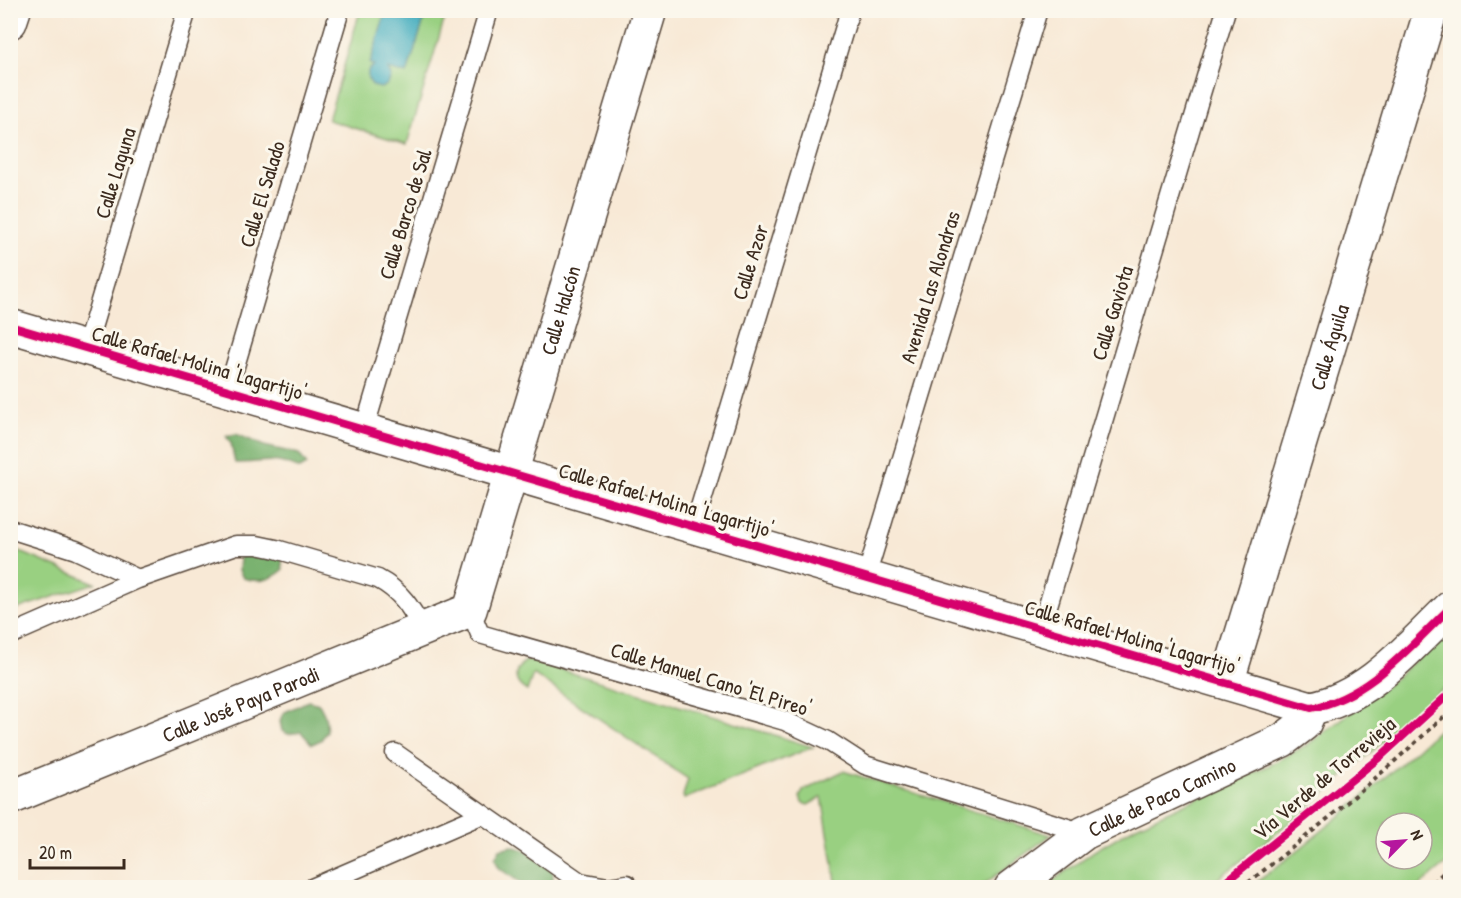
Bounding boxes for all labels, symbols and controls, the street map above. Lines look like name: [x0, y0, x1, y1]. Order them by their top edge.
street label: Calle Laguna: [87, 124, 143, 222]
street label: Calle El Salado: [232, 137, 292, 251]
street label: Calle Barco de Sal: [371, 145, 439, 283]
street label: Avenida Las Alondras: [893, 207, 967, 367]
street label: Calle Azor: [725, 221, 775, 303]
street label: Calle Halcón: [533, 262, 587, 358]
street label: Calle Gaviota: [1084, 262, 1140, 364]
street label: Calle Águila: [1302, 301, 1356, 394]
street label: Calle Rafael Molina 'Lagartijo': [88, 318, 310, 408]
street label: Calle Rafael Molina 'Lagartijo': [555, 455, 777, 545]
street label: Calle Rafael Molina 'Lagartijo': [1021, 592, 1243, 682]
street label: Calle Manuel Cano 'El Pireo': [607, 635, 815, 723]
street label: Calle José Paya Parodi: [157, 659, 324, 749]
street label: Vía Verde de Torrevieja: [1246, 710, 1402, 846]
street label: Calle de Paco Camino: [1083, 750, 1240, 844]
north arrow: [1374, 811, 1434, 871]
text: N: [1406, 826, 1430, 844]
scale bar: [30, 832, 124, 870]
text: 20 m: [39, 840, 72, 865]

